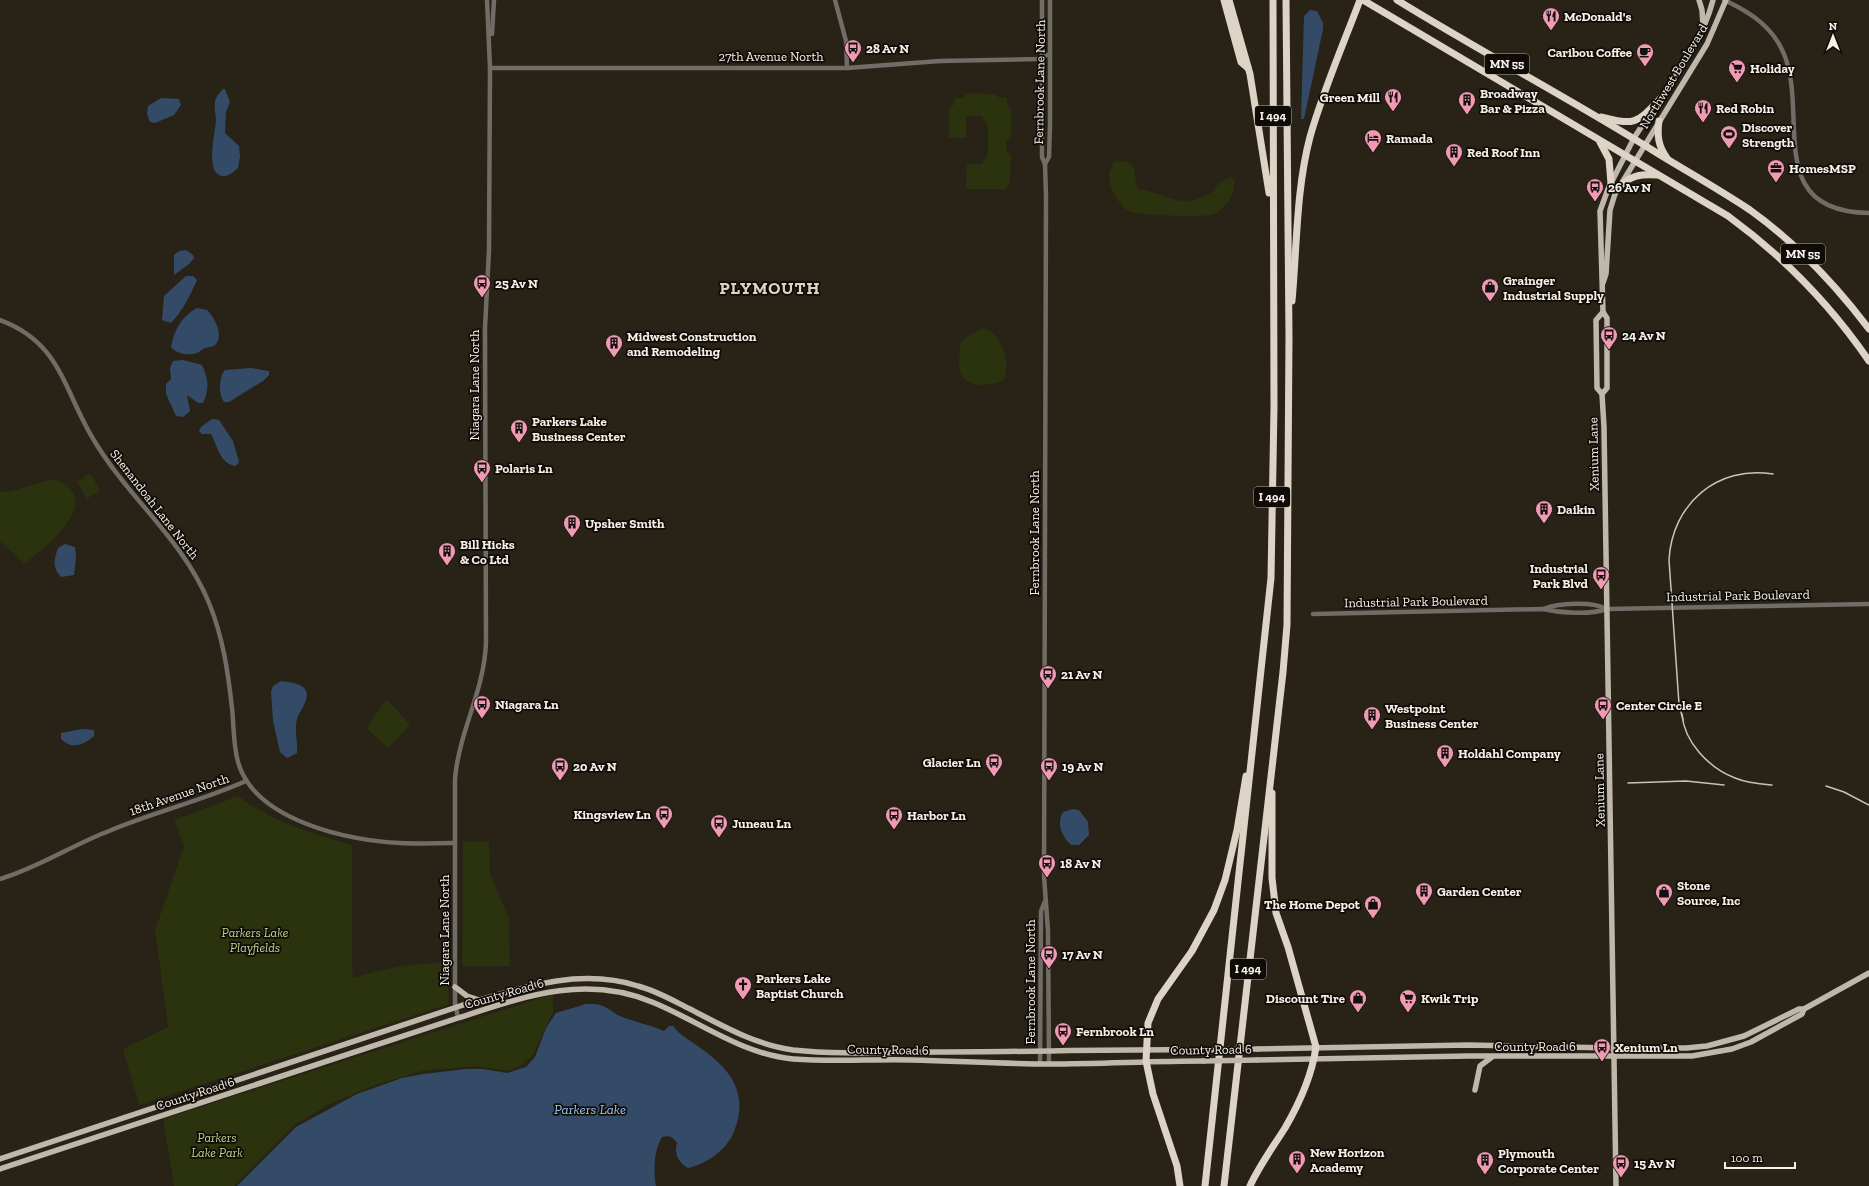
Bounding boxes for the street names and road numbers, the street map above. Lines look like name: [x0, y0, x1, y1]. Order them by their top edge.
street label: Fernbrook Lane North: [1031, 19, 1048, 145]
street label: Northwest Boulevard: [1636, 21, 1711, 131]
street label: 27th Avenue North: [718, 49, 824, 64]
road number: MN 55: [1485, 54, 1529, 74]
road number: I 494: [1255, 106, 1291, 126]
road number: MN 55: [1781, 244, 1825, 264]
street label: Niagara Lane North: [467, 329, 482, 440]
street label: Xenium Lane: [1585, 417, 1602, 491]
street label: Shenandoah Lane North: [107, 446, 203, 563]
street label: Fernbrook Lane North: [1027, 470, 1042, 595]
road number: I 494: [1254, 487, 1290, 507]
street label: Industrial Park Boulevard: [1666, 587, 1810, 604]
street label: Industrial Park Boulevard: [1344, 593, 1488, 610]
street label: Xenium Lane: [1591, 753, 1608, 827]
street label: 18th Avenue North: [127, 770, 232, 819]
street label: Niagara Lane North: [437, 874, 452, 985]
street label: Fernbrook Lane North: [1023, 919, 1038, 1044]
road number: I 494: [1230, 959, 1266, 979]
street label: County Road 6: [463, 975, 546, 1012]
street label: County Road 6: [1494, 1039, 1576, 1054]
street label: County Road 6: [847, 1041, 929, 1058]
street label: County Road 6: [1170, 1041, 1252, 1058]
street label: County Road 6: [154, 1074, 236, 1113]

